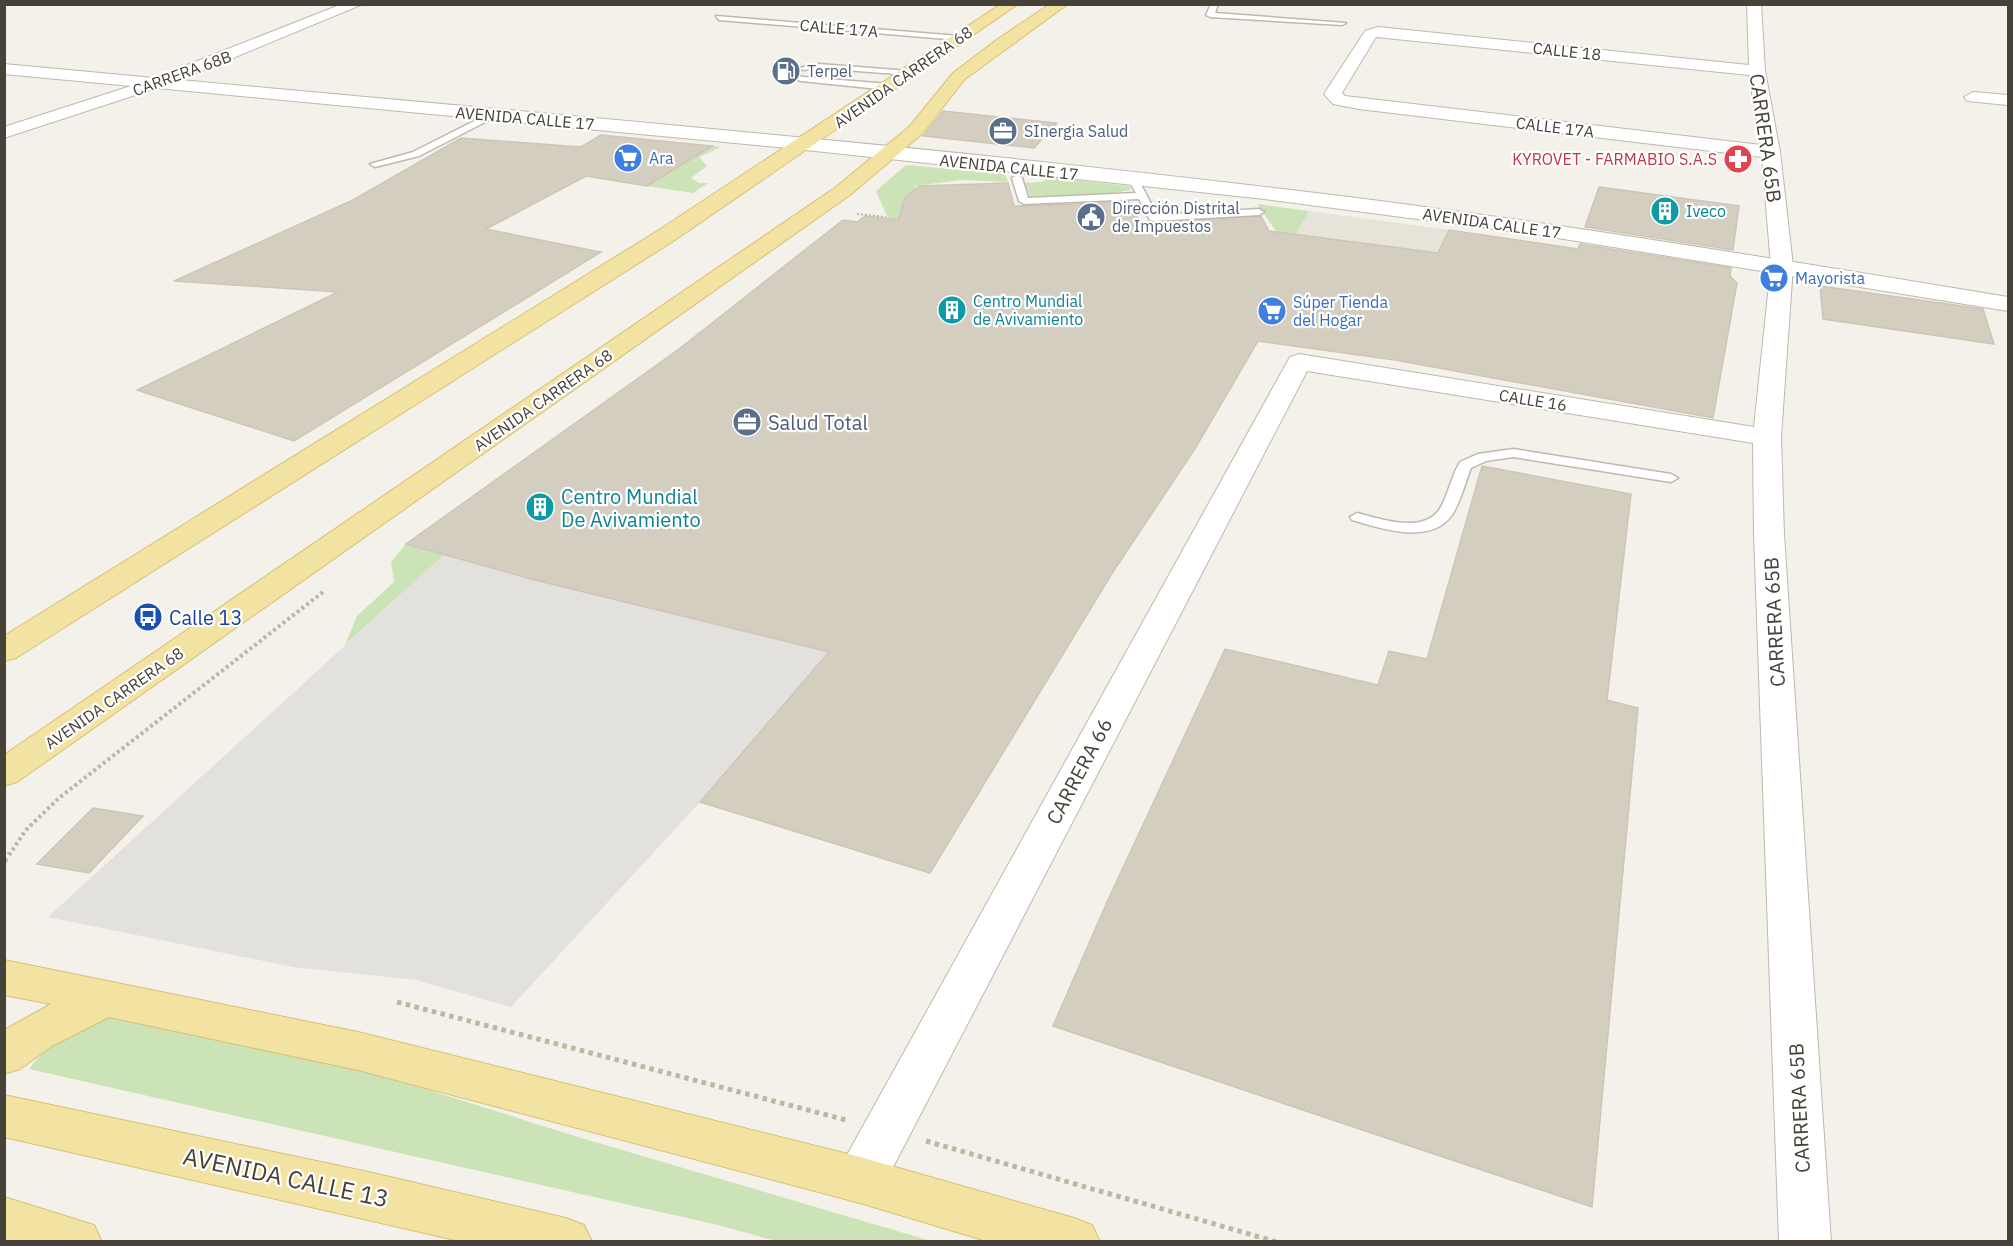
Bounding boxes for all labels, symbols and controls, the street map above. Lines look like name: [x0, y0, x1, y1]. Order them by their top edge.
street label: CALLE 17A: [799, 15, 879, 41]
street label: AVENIDA CARRERA 68: [830, 22, 976, 132]
street label: CALLE 18: [1532, 37, 1602, 65]
street label: CARRERA 68B: [130, 46, 234, 100]
fuel station icon: Terpel: [770, 55, 802, 87]
place label: Terpel: [807, 61, 852, 81]
street label: CARRERA 65B: [1744, 72, 1788, 204]
street label: AVENIDA CALLE 17: [455, 102, 595, 134]
street label: CALLE 17A: [1515, 112, 1595, 142]
office icon: SInergia Salud: [987, 115, 1019, 147]
place label: SInergia Salud: [1024, 121, 1128, 141]
supermarket icon: Ara: [612, 142, 644, 174]
pharmacy icon: KYROVET - FARMABIO S.A.S: [1722, 143, 1754, 175]
place label: Ara: [649, 148, 674, 168]
place label: KYROVET - FARMABIO S.A.S: [1512, 149, 1717, 169]
street label: AVENIDA CALLE 17: [939, 150, 1079, 184]
building icon: Iveco: [1649, 195, 1681, 227]
place label: Dirección Distrital de Impuestos: [1112, 198, 1240, 236]
public building icon: Dirección Distrital de Impuestos: [1075, 201, 1107, 233]
place label: Iveco: [1686, 201, 1726, 221]
street label: AVENIDA CALLE 17: [1422, 203, 1562, 243]
supermarket icon: Mayorista: [1758, 262, 1790, 294]
place label: Mayorista: [1795, 268, 1865, 288]
place label: Centro Mundial de Avivamiento: [973, 291, 1083, 329]
place label: Súper Tienda del Hogar: [1293, 292, 1388, 330]
building icon: Centro Mundial de Avivamiento: [936, 294, 968, 326]
supermarket icon: Súper Tienda del Hogar: [1256, 295, 1288, 327]
street label: AVENIDA CARRERA 68: [470, 345, 616, 455]
street label: CALLE 16: [1498, 385, 1568, 415]
office icon: Salud Total: [731, 406, 763, 438]
place label: Salud Total: [768, 409, 868, 436]
place label: Centro Mundial De Avivamiento: [561, 483, 701, 533]
building icon: Centro Mundial De Avivamiento: [524, 491, 556, 523]
street label: CARRERA 65B: [1757, 556, 1791, 688]
bus stop icon: Calle 13: [132, 601, 164, 633]
place label: Calle 13: [169, 604, 243, 631]
street label: AVENIDA CARRERA 68: [41, 643, 187, 753]
street label: CARRERA 66: [1040, 713, 1118, 829]
street label: CARRERA 65B: [1782, 1042, 1816, 1174]
street label: AVENIDA CALLE 13: [180, 1140, 392, 1214]

